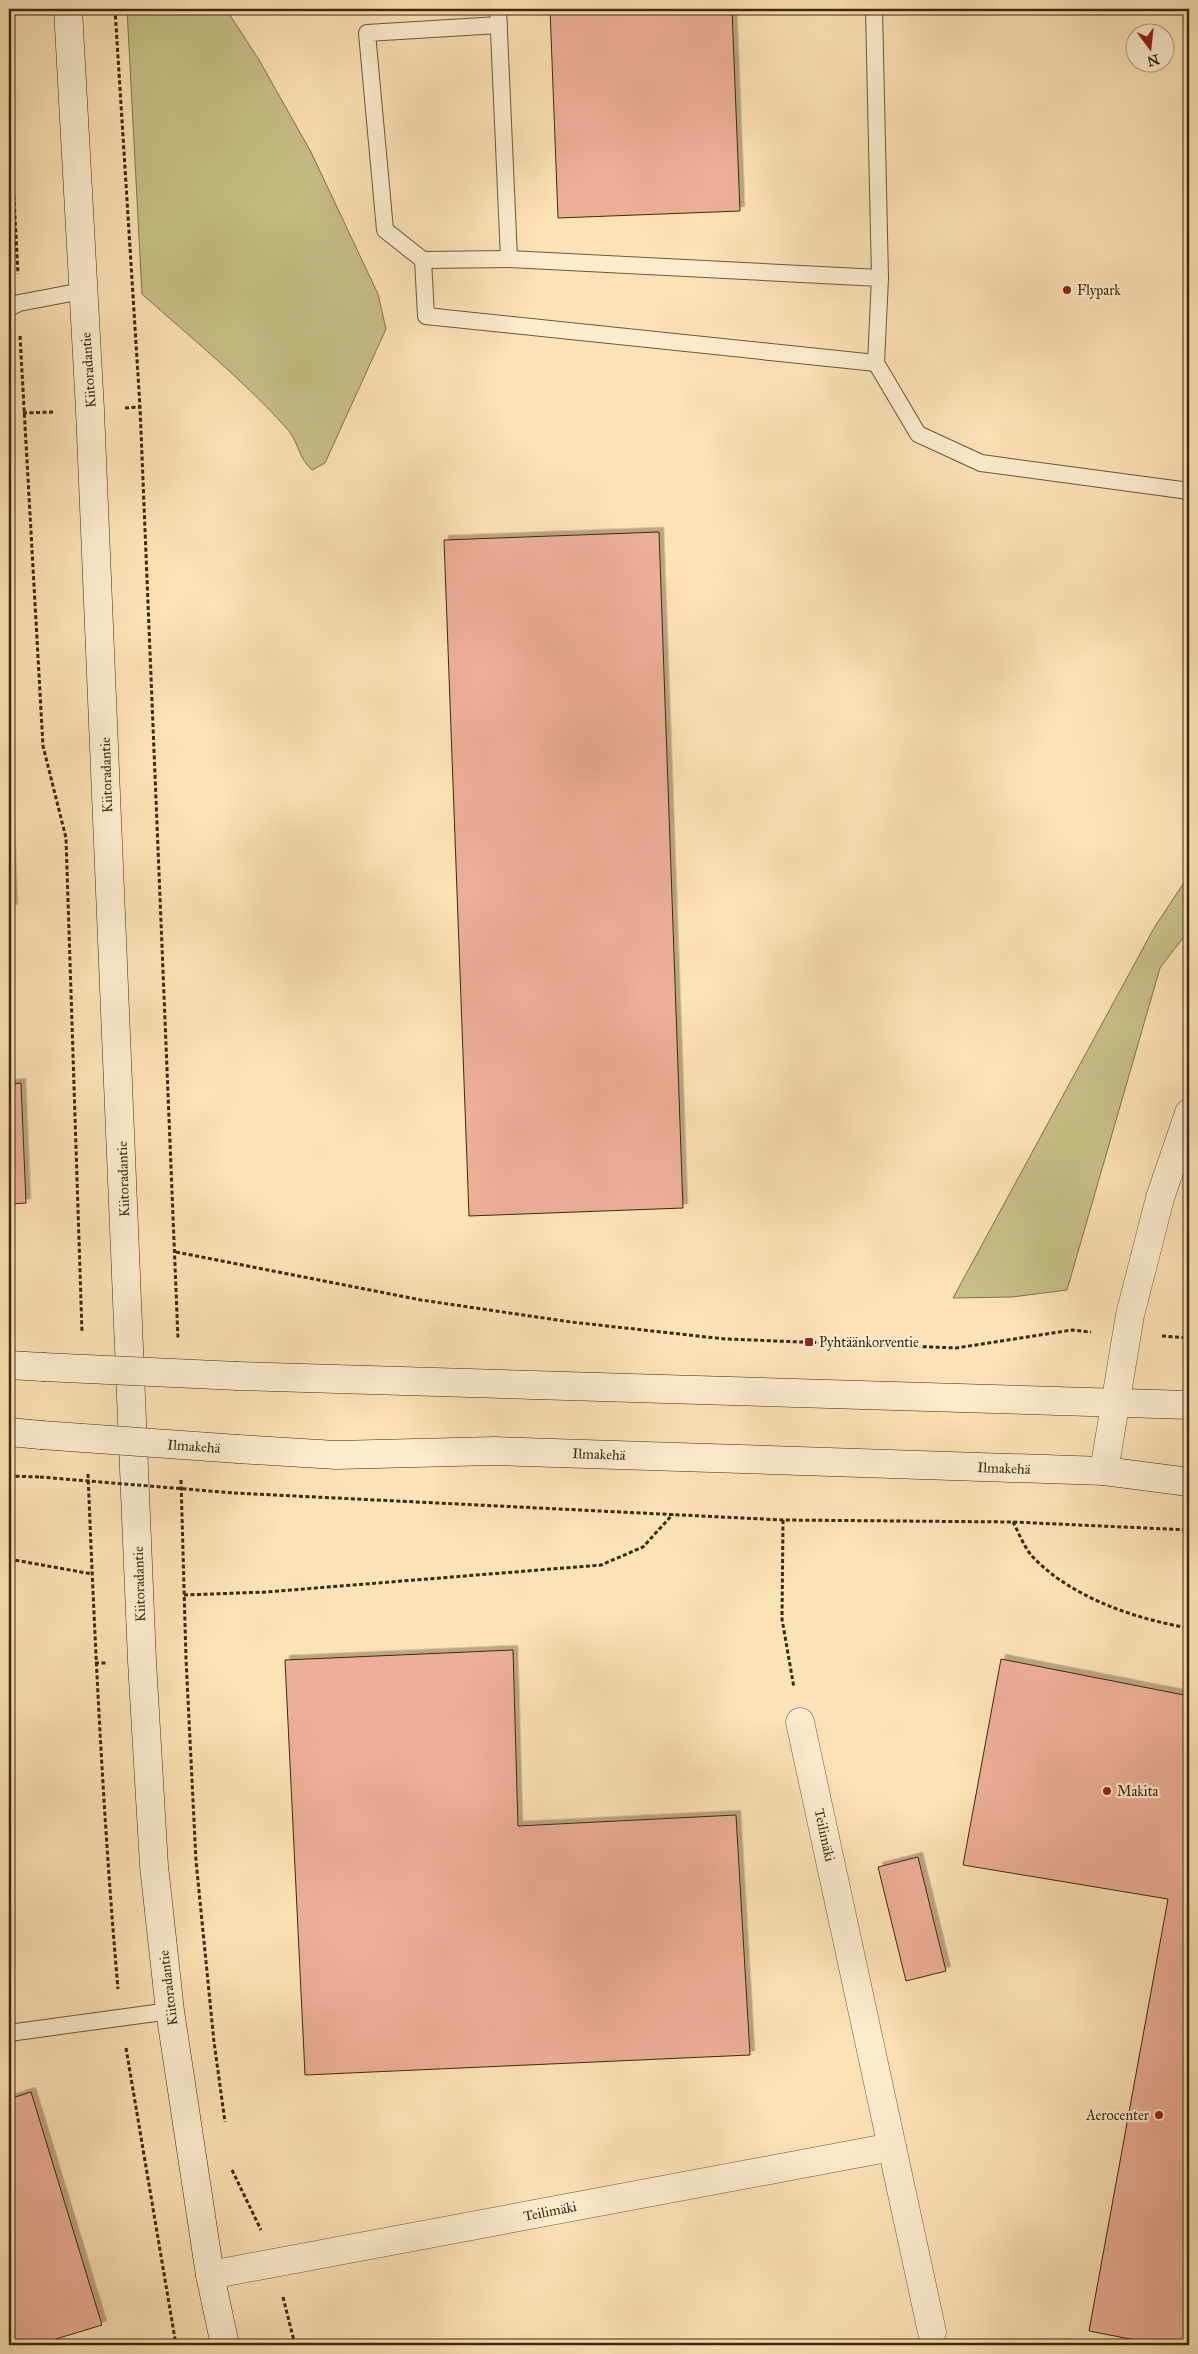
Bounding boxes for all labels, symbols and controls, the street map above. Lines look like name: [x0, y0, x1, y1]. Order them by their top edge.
north arrow: [1126, 22, 1176, 72]
text: N: [1145, 50, 1161, 70]
place label: Flypark: [1077, 282, 1121, 299]
marker: Flypark: [1061, 284, 1073, 296]
street label: Kiitoradantie: [77, 331, 100, 408]
street label: Kiitoradantie: [97, 737, 116, 813]
street label: Kiitoradantie: [114, 1141, 133, 1217]
place label: Pyhtäänkorventie: [819, 1334, 919, 1351]
marker: Pyhtäänkorventie: [803, 1336, 815, 1348]
street label: Ilmakehä: [167, 1436, 221, 1457]
street label: Ilmakehä: [572, 1445, 626, 1464]
street label: Ilmakehä: [977, 1459, 1031, 1478]
street label: Kiitoradantie: [130, 1546, 149, 1622]
place label: Makita: [1117, 1783, 1159, 1800]
marker: Makita: [1101, 1785, 1113, 1797]
street label: Teilimäki: [811, 1807, 838, 1863]
street label: Kiitoradantie: [155, 1949, 182, 2027]
place label: Aerocenter: [1085, 2107, 1150, 2124]
marker: Aerocenter: [1153, 2109, 1165, 2121]
street label: Teilimäki: [522, 2198, 578, 2225]

